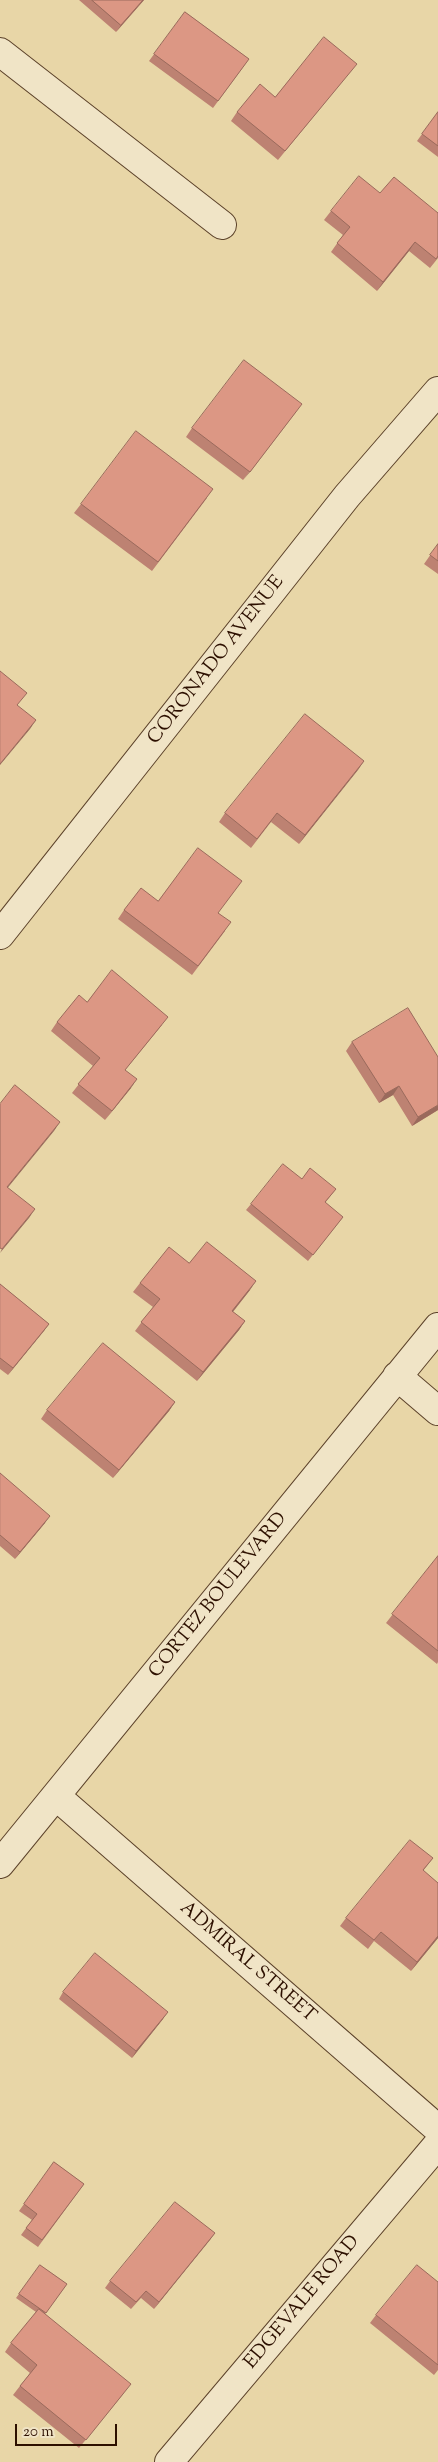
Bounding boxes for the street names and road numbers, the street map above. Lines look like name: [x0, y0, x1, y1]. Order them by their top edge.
street label: CORONADO AVENUE: [144, 572, 290, 750]
street label: CORTEZ BOULEVARD: [145, 1509, 293, 1683]
street label: ADMIRAL STREET: [174, 1898, 320, 2028]
street label: EDGEVALE ROAD: [240, 2232, 366, 2374]

